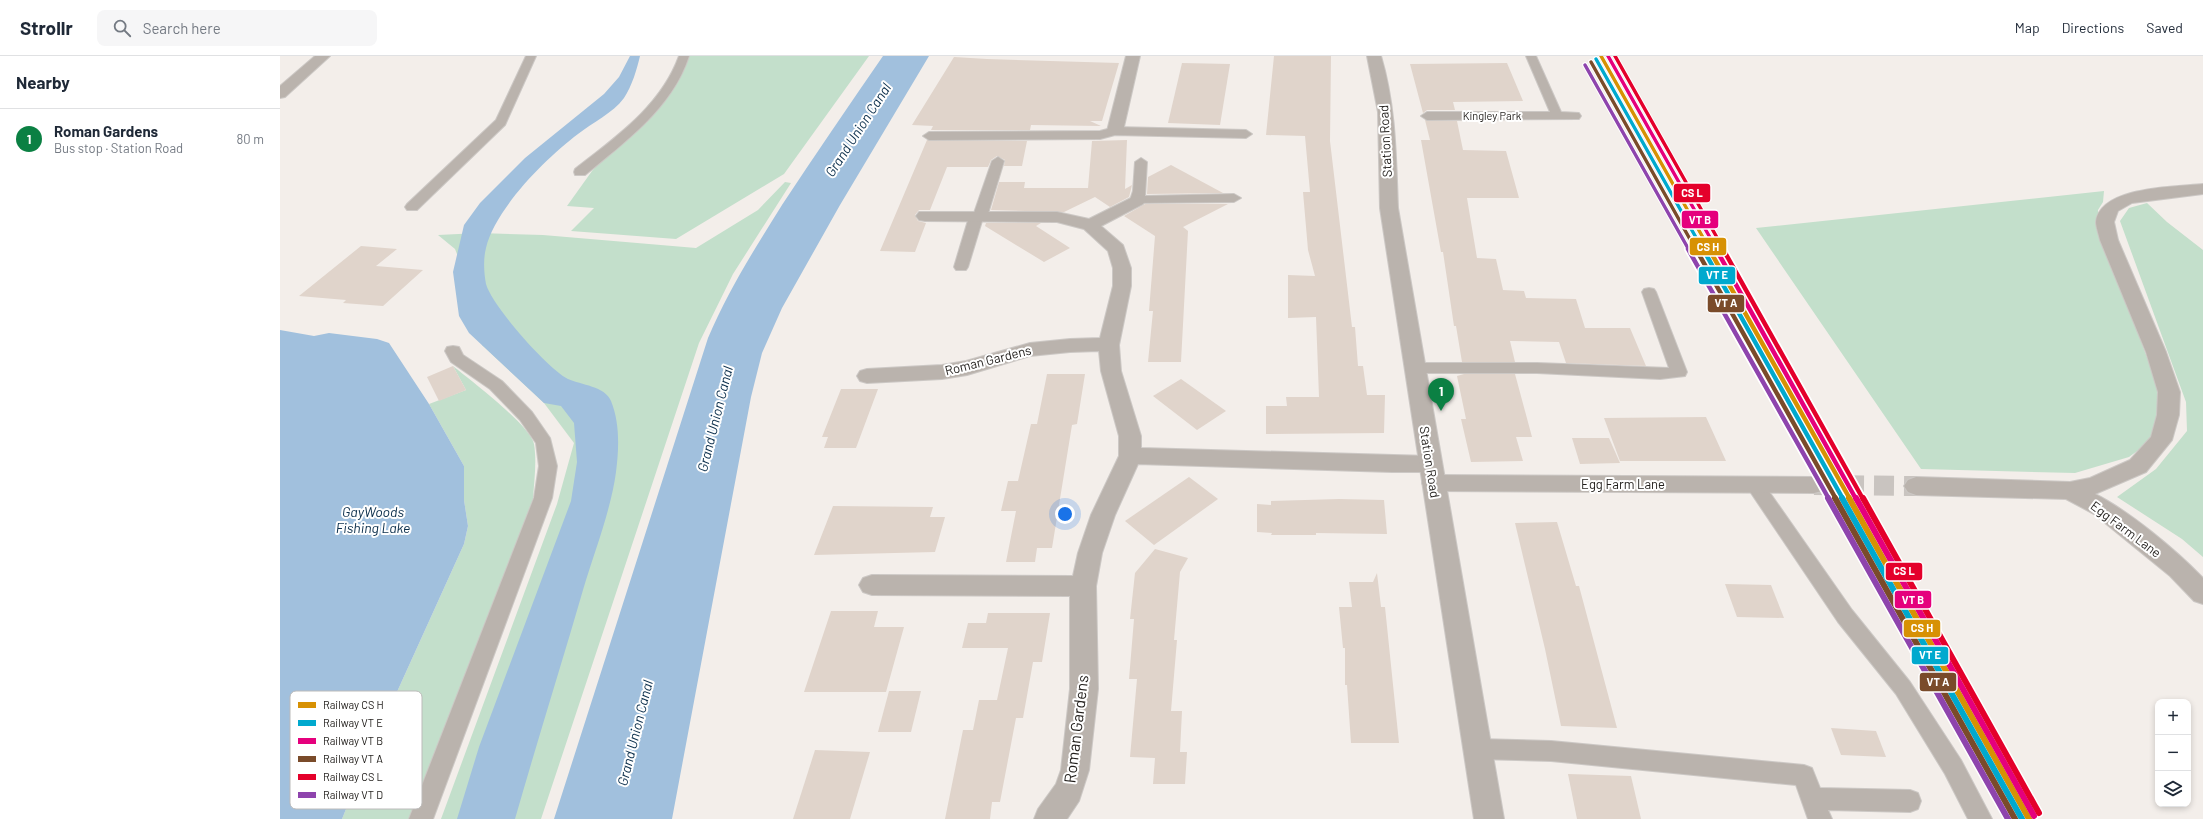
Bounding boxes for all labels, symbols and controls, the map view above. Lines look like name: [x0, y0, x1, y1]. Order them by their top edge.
search box: [97, 10, 377, 46]
text: Strollr: [20, 16, 73, 39]
icon: search: [111, 17, 133, 39]
text: Search here: [143, 19, 221, 37]
text: Map: [2015, 19, 2040, 36]
text: Directions: [2062, 19, 2124, 36]
text: Saved: [2146, 19, 2183, 36]
text: Nearby: [16, 72, 70, 92]
water label: Grand Union Canal: [821, 80, 894, 180]
street label: Station Road: [1375, 104, 1395, 178]
street label: Kingley Park: [1463, 109, 1522, 122]
text: Roman Gardens: [54, 122, 158, 140]
text: 1: [27, 131, 31, 147]
text: 80 m: [237, 131, 264, 147]
text: Bus stop · Station Road: [54, 140, 183, 156]
line badge: CS L: [1673, 183, 1711, 203]
text: CS L: [1681, 186, 1703, 199]
line badge: VT B: [1681, 210, 1719, 229]
text: VT B: [1689, 213, 1711, 226]
line badge: CS H: [1689, 237, 1727, 256]
text: CS H: [1697, 240, 1719, 253]
line badge: VT E: [1698, 266, 1736, 285]
text: VT E: [1706, 268, 1729, 281]
line badge: VT A: [1707, 294, 1745, 313]
text: VT A: [1715, 296, 1738, 309]
street label: Roman Gardens: [943, 342, 1033, 378]
water label: Grand Union Canal: [693, 364, 736, 473]
pin: 1: [1428, 378, 1454, 411]
street label: Station Road: [1416, 425, 1444, 499]
street label: Egg Farm Lane: [1581, 476, 1665, 492]
street label: Egg Farm Lane: [2088, 497, 2164, 561]
water label: GayWoods Fishing Lake: [336, 503, 410, 536]
your location: [1055, 504, 1075, 524]
line badge: CS L: [1885, 562, 1923, 581]
text: CS L: [1893, 564, 1915, 577]
line badge: VT B: [1894, 590, 1932, 609]
text: VT B: [1902, 593, 1924, 606]
line badge: CS H: [1903, 619, 1941, 638]
text: CS H: [1911, 621, 1933, 634]
line badge: VT E: [1911, 646, 1949, 665]
text: VT E: [1919, 648, 1942, 661]
line badge: VT A: [1919, 672, 1957, 692]
street label: Roman Gardens: [1059, 674, 1092, 784]
text: VT A: [1927, 675, 1950, 688]
water label: Grand Union Canal: [613, 678, 656, 787]
legend: [290, 691, 422, 809]
text: Railway CS H: [323, 698, 384, 711]
map controls: [2155, 699, 2191, 807]
button: +: [2155, 699, 2191, 735]
text: Railway VT E: [323, 716, 383, 729]
text: Railway VT B: [323, 734, 383, 747]
button: −: [2155, 735, 2191, 771]
text: Railway VT A: [323, 752, 383, 765]
text: Railway CS L: [323, 770, 383, 783]
button: layers: [2155, 771, 2191, 807]
text: Railway VT D: [323, 788, 383, 801]

